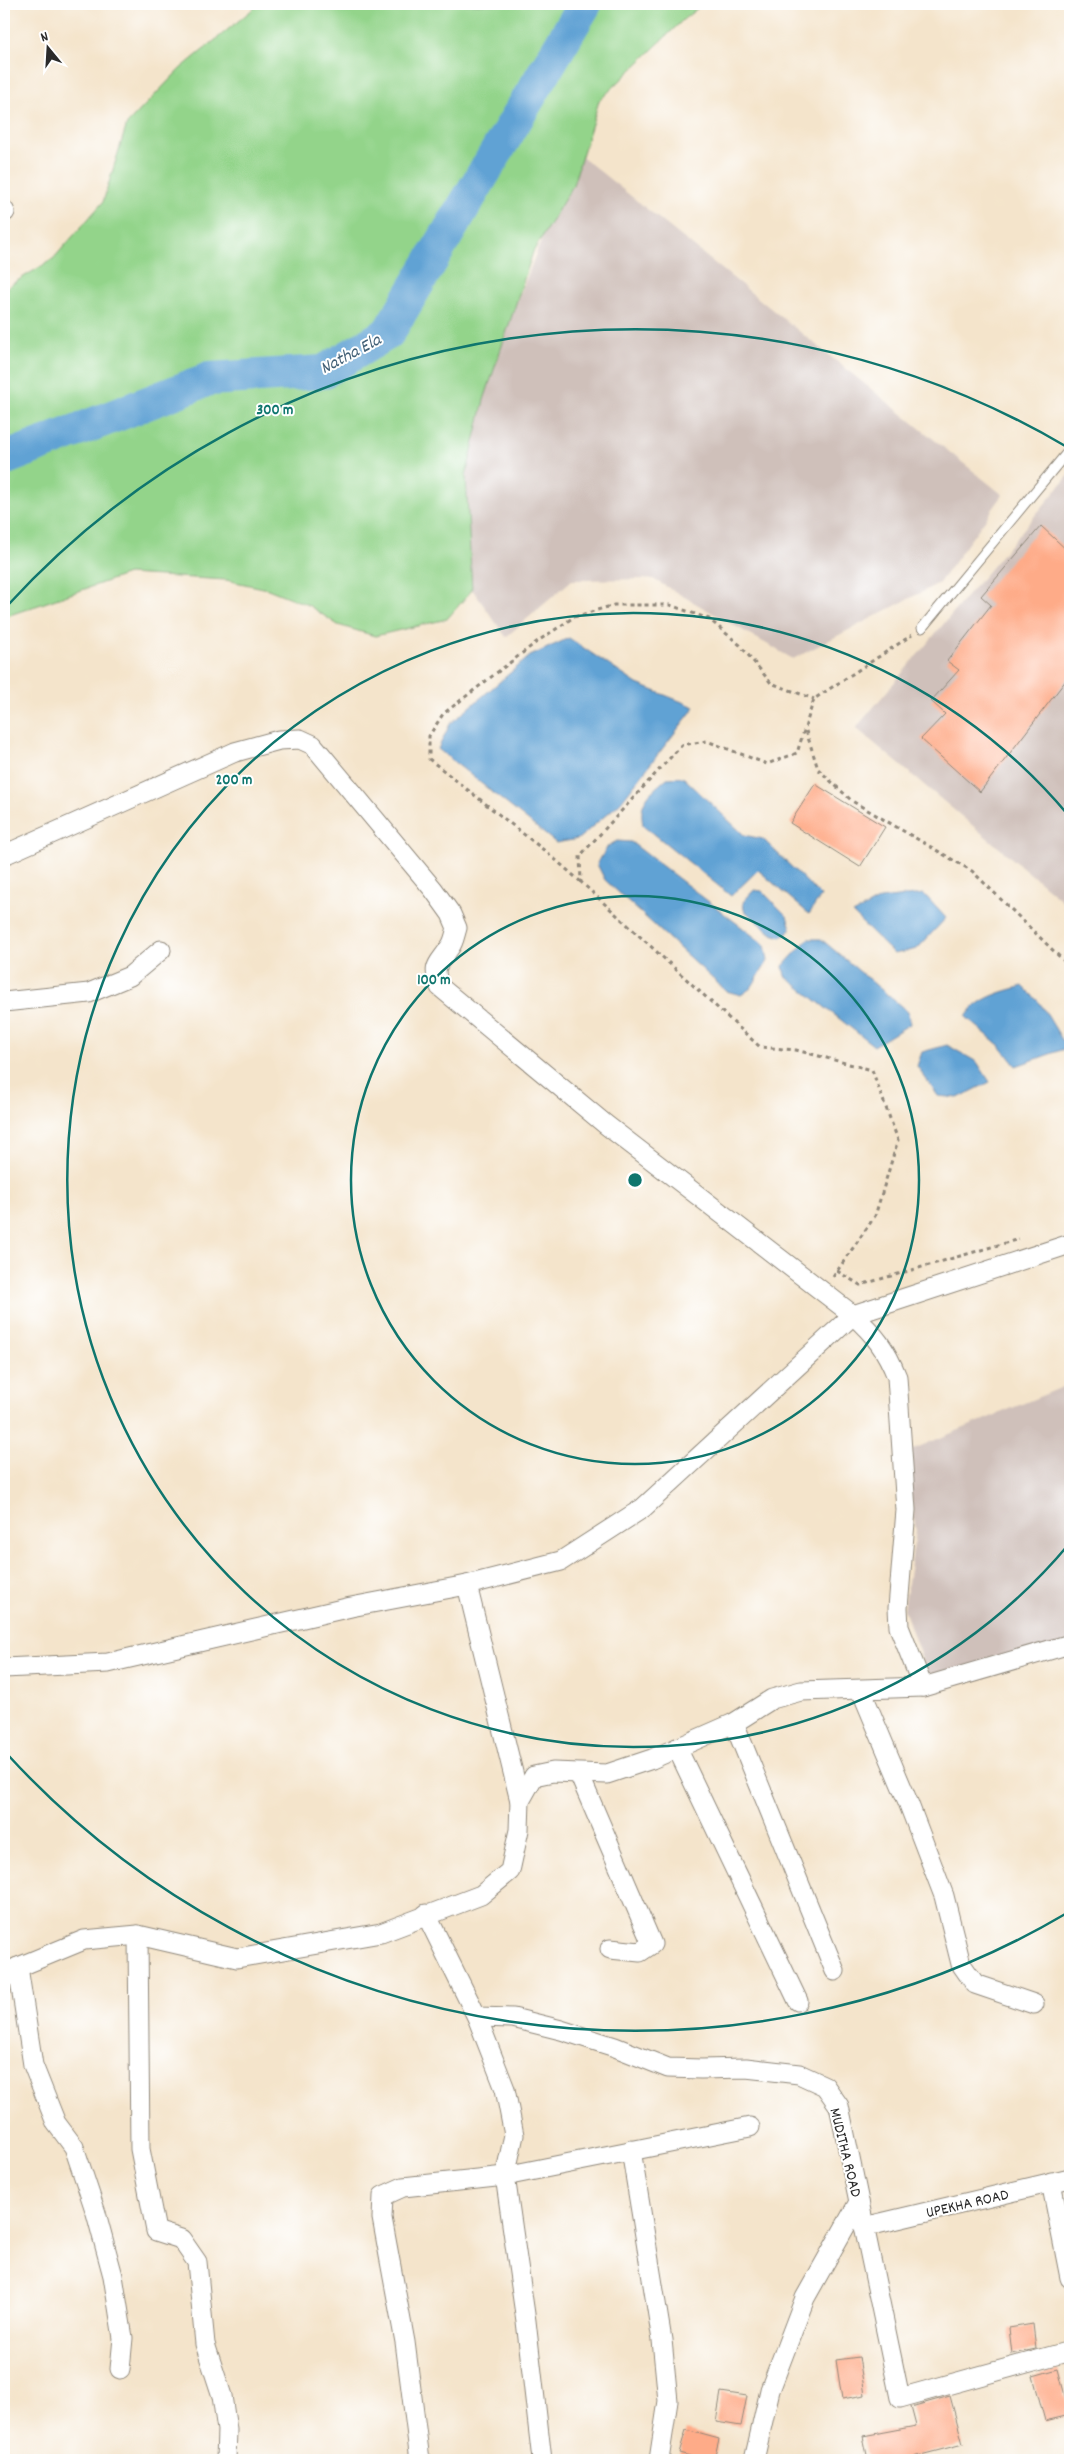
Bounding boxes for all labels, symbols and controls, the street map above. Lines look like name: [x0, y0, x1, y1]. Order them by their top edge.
north arrow: [22, 22, 72, 72]
text: N: [38, 27, 51, 48]
water label: Natha Ela: [316, 328, 387, 382]
text: 300 m: [257, 400, 293, 422]
text: 200 m: [216, 770, 252, 792]
text: 100 m: [417, 970, 451, 992]
centre of rings: [626, 1171, 644, 1189]
street label: MUDITHA ROAD: [822, 2106, 867, 2200]
street label: UPEKHA ROAD: [924, 2184, 1011, 2225]

